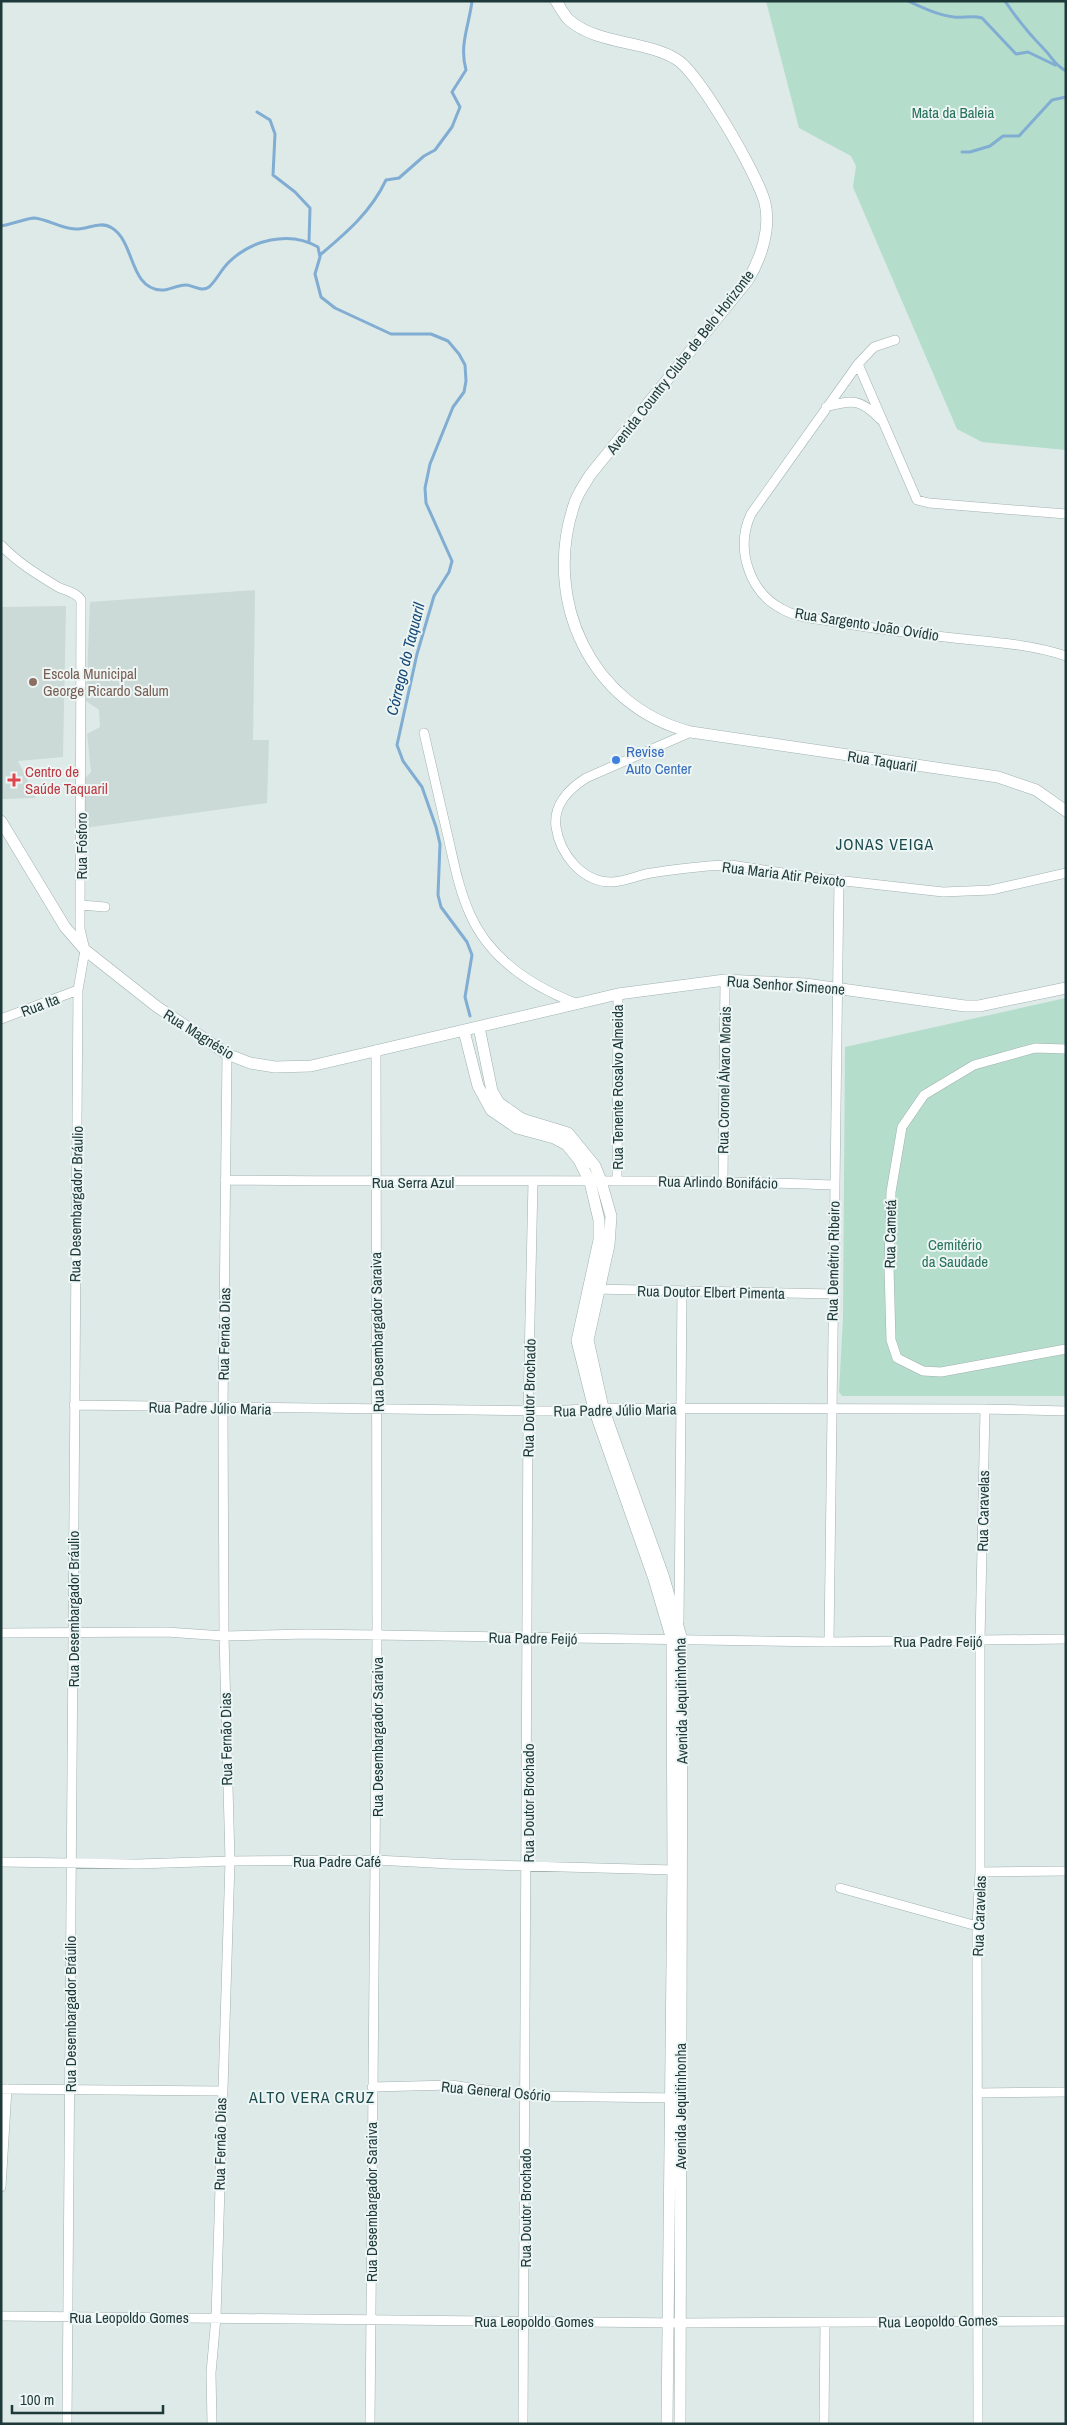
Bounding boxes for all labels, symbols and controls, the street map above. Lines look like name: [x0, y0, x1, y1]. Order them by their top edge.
park label: Mata da Baleia: [912, 102, 995, 123]
street label: Avenida Country Clube de Belo Horizonte: [601, 265, 759, 459]
water label: Córrego do Taquaril: [380, 599, 430, 718]
street label: Rua Sargento João Ovídio: [793, 602, 941, 646]
place label: Escola Municipal George Ricardo Salum: [43, 663, 169, 701]
marker: Escola Municipal George Ricardo Salum: [27, 676, 39, 688]
place label: Revise Auto Center: [625, 741, 692, 779]
street label: Rua Taquaril: [846, 745, 918, 777]
marker: Revise Auto Center: [610, 754, 622, 766]
place label: Centro de Saúde Taquaril: [25, 761, 108, 799]
marker: Centro de Saúde Taquaril: [7, 773, 21, 787]
street label: Rua Fósforo: [71, 812, 92, 880]
district label: JONAS VEIGA: [836, 833, 934, 855]
street label: Rua Maria Atir Peixoto: [721, 856, 847, 892]
street label: Rua Senhor Simeone: [726, 970, 846, 1000]
street label: Rua Ita: [18, 988, 62, 1022]
street label: Rua Magnésio: [160, 1004, 239, 1064]
street label: Rua Tenente Rosalvo Almeida: [607, 1004, 628, 1170]
street label: Rua Coronel Álvaro Morais: [712, 1006, 736, 1154]
street label: Rua Desembargador Bráulio: [64, 1125, 88, 1282]
street label: Rua Arlindo Bonifácio: [658, 1170, 778, 1194]
street label: Rua Serra Azul: [372, 1172, 454, 1193]
street label: Rua Cametá: [879, 1199, 901, 1269]
street label: Rua Demétrio Ribeiro: [821, 1201, 845, 1321]
park label: Cemitério da Saudade: [922, 1234, 988, 1272]
street label: Rua Desembargador Saraiva: [365, 1252, 389, 1412]
street label: Rua Doutor Elbert Pimenta: [637, 1280, 785, 1304]
street label: Rua Fernão Dias: [213, 1287, 235, 1381]
street label: Rua Doutor Brochado: [517, 1338, 541, 1458]
street label: Rua Padre Júlio Maria: [148, 1396, 272, 1420]
street label: Rua Padre Júlio Maria: [553, 1398, 677, 1422]
street label: Rua Caravelas: [972, 1470, 994, 1552]
street label: Rua Desembargador Bráulio: [63, 1531, 84, 1687]
street label: Rua Padre Feijó: [488, 1627, 578, 1649]
street label: Rua Padre Feijó: [894, 1631, 983, 1652]
street label: Avenida Jequitinhonha: [669, 1638, 693, 1765]
street label: Rua Desembargador Saraiva: [367, 1657, 388, 1817]
street label: Rua Fernão Dias: [215, 1692, 237, 1786]
street label: Rua Doutor Brochado: [518, 1743, 539, 1862]
street label: Rua Padre Café: [293, 1851, 381, 1872]
street label: Rua Caravelas: [967, 1875, 991, 1957]
street label: Rua Desembargador Bráulio: [60, 1936, 81, 2092]
street label: Avenida Jequitinhonha: [670, 2043, 691, 2170]
street label: Rua General Osório: [440, 2076, 552, 2106]
district label: ALTO VERA CRUZ: [248, 2086, 375, 2108]
street label: Rua Fernão Dias: [209, 2097, 231, 2191]
street label: Rua Desembargador Saraiva: [361, 2122, 382, 2282]
street label: Rua Doutor Brochado: [515, 2148, 536, 2267]
street label: Rua Leopoldo Gomes: [69, 2307, 189, 2328]
street label: Rua Leopoldo Gomes: [878, 2309, 998, 2333]
street label: Rua Leopoldo Gomes: [474, 2311, 594, 2332]
scale bar: [12, 2382, 164, 2414]
text: 100 m: [20, 2389, 54, 2410]

